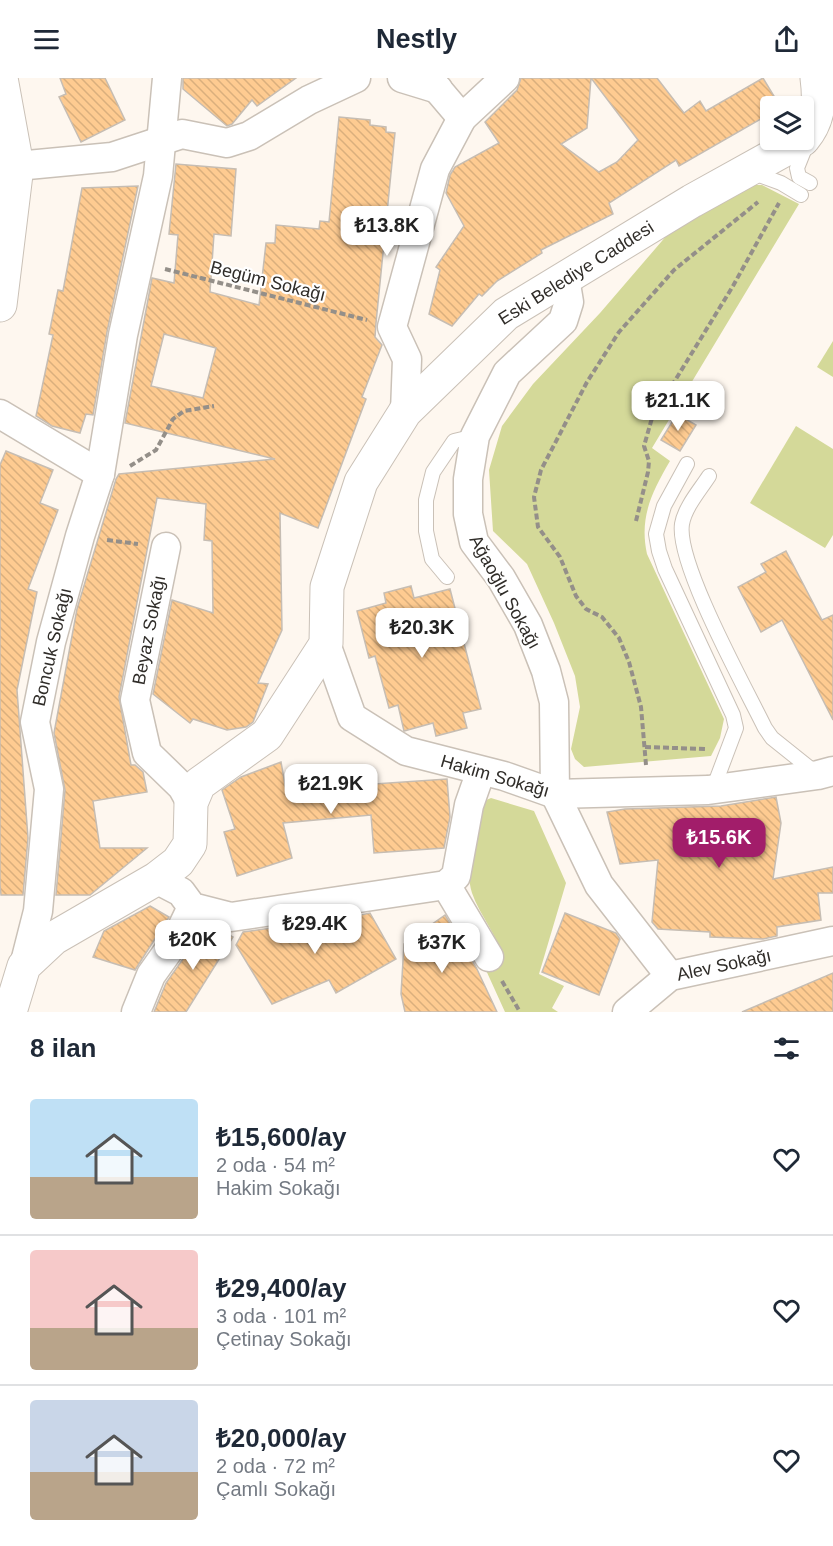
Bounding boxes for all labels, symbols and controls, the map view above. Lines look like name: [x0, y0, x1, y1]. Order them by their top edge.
icon: menu: [30, 23, 63, 56]
icon: share: [770, 23, 803, 56]
text: Nestly: [376, 24, 457, 54]
map controls: [760, 96, 814, 150]
button: layers: [760, 96, 814, 150]
pin: ₺13.8K: [338, 206, 436, 257]
text: ₺13.8K: [355, 214, 419, 236]
street label: Eski Belediye Caddesi: [495, 217, 657, 329]
street label: Begüm Sokağı: [208, 257, 328, 305]
pin: ₺21.1K: [629, 381, 727, 432]
text: ₺21.1K: [646, 389, 710, 411]
street label: Ağaoğlu Sokağı: [465, 532, 545, 652]
street label: Beyaz Sokağı: [129, 574, 169, 686]
street label: Boncuk Sokağı: [29, 586, 75, 708]
pin: ₺20.3K: [373, 608, 471, 659]
text: ₺20.3K: [390, 616, 454, 638]
street label: Hakim Sokağı: [438, 751, 552, 801]
pin: ₺21.9K: [282, 764, 380, 815]
text: ₺21.9K: [299, 772, 363, 794]
pin: ₺15.6K: [670, 818, 768, 869]
text: ₺15.6K: [687, 826, 751, 848]
pin: ₺29.4K: [266, 904, 364, 955]
text: ₺29.4K: [283, 912, 347, 934]
pin: ₺20K: [157, 920, 229, 971]
pin: ₺37K: [406, 923, 478, 974]
text: ₺20K: [169, 928, 217, 950]
text: ₺37K: [418, 931, 466, 953]
street label: Alev Sokağı: [675, 945, 773, 985]
icon: filters: [770, 1032, 803, 1065]
text: 8 ilan: [30, 1033, 96, 1063]
text: ₺15,600/ay: [216, 1122, 347, 1152]
icon: home: [78, 1123, 150, 1195]
icon: heart: [770, 1143, 803, 1176]
text: 2 oda · 54 m²: [216, 1154, 335, 1176]
text: Hakim Sokağı: [216, 1177, 341, 1199]
text: ₺29,400/ay: [216, 1273, 347, 1303]
icon: home: [78, 1274, 150, 1346]
icon: heart: [770, 1294, 803, 1327]
text: 3 oda · 101 m²: [216, 1305, 346, 1327]
text: Çetinay Sokağı: [216, 1328, 352, 1350]
text: ₺20,000/ay: [216, 1423, 347, 1453]
icon: home: [78, 1424, 150, 1496]
icon: heart: [770, 1444, 803, 1477]
text: 2 oda · 72 m²: [216, 1455, 335, 1477]
text: Çamlı Sokağı: [216, 1478, 336, 1500]

